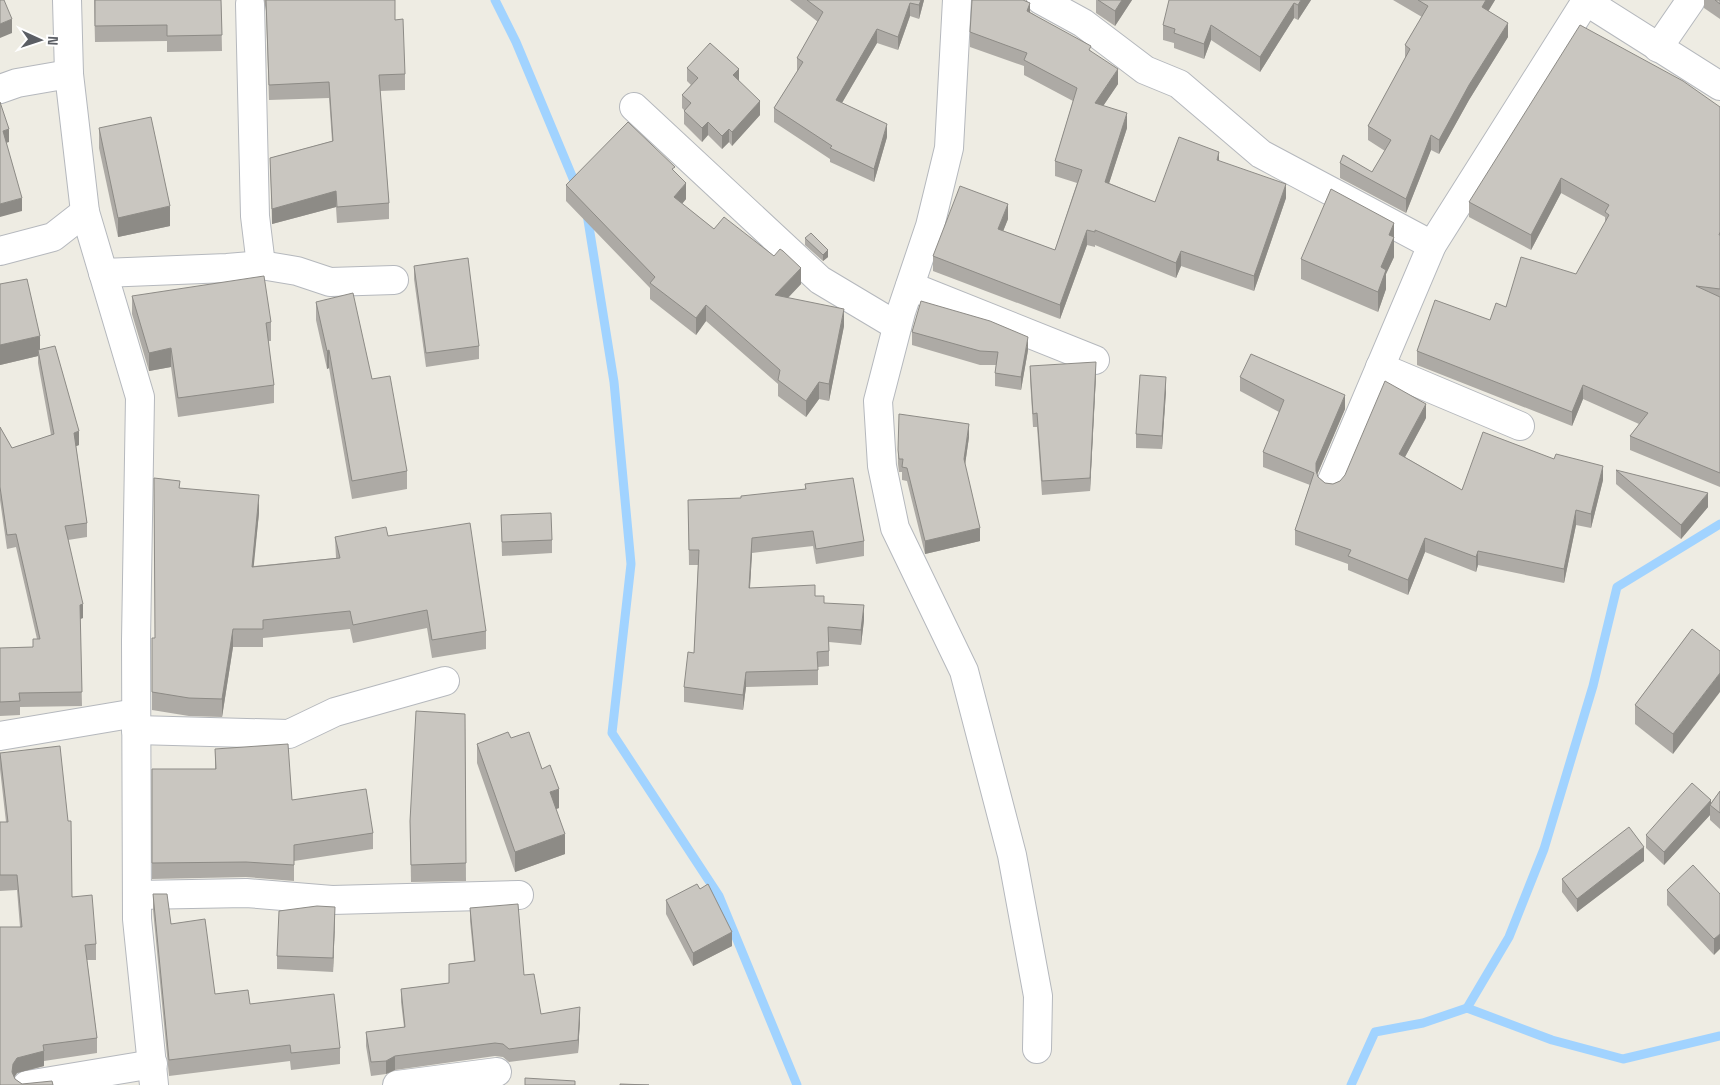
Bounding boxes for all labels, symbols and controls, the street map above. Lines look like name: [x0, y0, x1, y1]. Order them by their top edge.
north arrow: [15, 15, 65, 65]
text: N: [44, 36, 62, 46]

